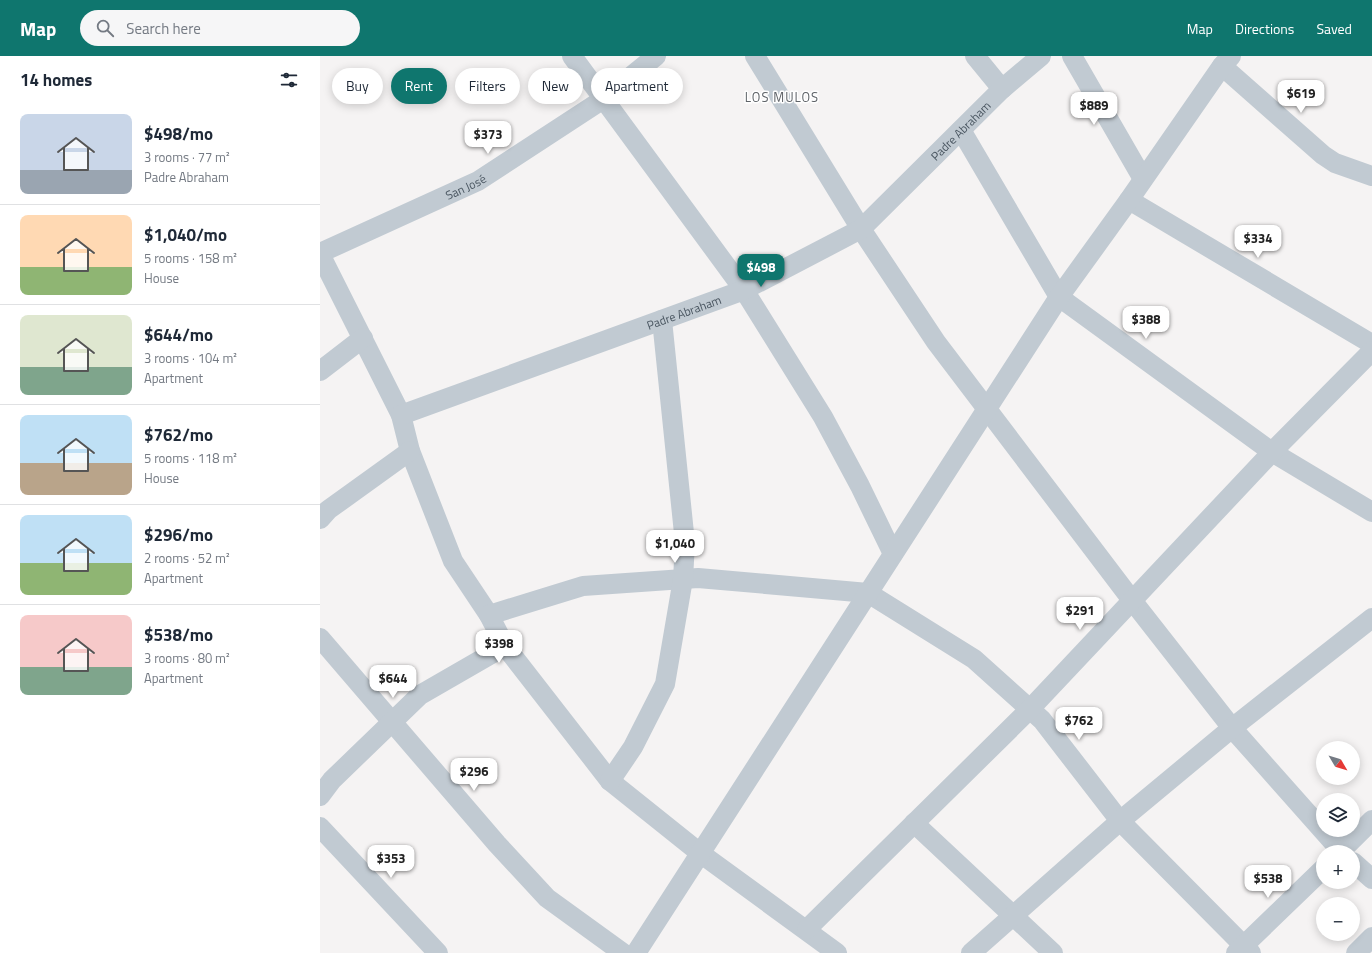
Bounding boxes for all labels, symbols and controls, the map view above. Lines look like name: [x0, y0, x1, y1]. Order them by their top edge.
search box: [80, 10, 360, 46]
text: Map: [20, 14, 56, 43]
icon: search: [94, 17, 116, 39]
text: Search here: [126, 17, 201, 40]
text: Map: [1187, 18, 1213, 39]
text: Directions: [1235, 18, 1294, 39]
text: Saved: [1316, 18, 1352, 39]
text: 14 homes: [20, 67, 92, 93]
chip: Buy: [332, 68, 383, 104]
chip: Rent: [391, 68, 447, 104]
chip: Filters: [455, 68, 520, 104]
chip: New: [528, 68, 583, 104]
chip: Apartment: [591, 68, 683, 104]
icon: filters: [278, 69, 300, 91]
pin: $619: [1277, 80, 1325, 114]
text: $619: [1286, 83, 1316, 103]
district label: LOS MULOS: [745, 87, 819, 107]
pin: $889: [1070, 92, 1118, 126]
text: $889: [1079, 95, 1109, 115]
street label: Padre Abraham: [926, 96, 995, 165]
text: $498/mo: [144, 121, 213, 147]
pin: $373: [464, 121, 512, 155]
text: $373: [473, 124, 503, 144]
icon: home: [52, 130, 100, 178]
text: 3 rooms · 77 m²: [144, 147, 230, 167]
text: Padre Abraham: [144, 167, 229, 187]
street label: San José: [442, 169, 490, 204]
text: $1,040/mo: [144, 222, 227, 248]
pin: $334: [1234, 225, 1282, 259]
text: $334: [1243, 228, 1273, 248]
icon: home: [52, 231, 100, 279]
text: 5 rooms · 158 m²: [144, 248, 237, 268]
pin: $498: [737, 254, 785, 288]
text: $498: [746, 257, 776, 277]
text: House: [144, 268, 179, 288]
street label: Padre Abraham: [644, 290, 724, 334]
pin: $388: [1122, 306, 1170, 340]
text: $388: [1131, 309, 1161, 329]
text: $644/mo: [144, 322, 213, 348]
icon: home: [52, 331, 100, 379]
text: 3 rooms · 104 m²: [144, 348, 237, 368]
text: Apartment: [144, 368, 203, 388]
text: $762/mo: [144, 422, 213, 448]
icon: home: [52, 431, 100, 479]
text: 5 rooms · 118 m²: [144, 448, 237, 468]
text: House: [144, 468, 179, 488]
text: $296/mo: [144, 522, 213, 548]
pin: $1,040: [642, 530, 708, 564]
icon: home: [52, 531, 100, 579]
text: $1,040: [655, 533, 695, 553]
text: 2 rooms · 52 m²: [144, 548, 230, 568]
text: Apartment: [144, 568, 203, 588]
pin: $291: [1056, 597, 1104, 631]
text: $291: [1065, 600, 1095, 620]
text: $538/mo: [144, 622, 213, 648]
pin: $398: [475, 630, 523, 664]
icon: home: [52, 631, 100, 679]
text: $398: [484, 633, 514, 653]
text: 3 rooms · 80 m²: [144, 648, 230, 668]
pin: $644: [369, 665, 417, 699]
text: Apartment: [144, 668, 203, 688]
text: $644: [378, 668, 408, 688]
pin: $762: [1055, 707, 1103, 741]
text: $762: [1064, 710, 1094, 730]
north arrow: [1316, 741, 1360, 785]
map controls: [1316, 741, 1360, 941]
pin: $296: [450, 758, 498, 792]
text: $296: [459, 761, 489, 781]
button: layers: [1316, 793, 1360, 837]
pin: $353: [367, 845, 415, 879]
button: +: [1316, 845, 1360, 889]
text: $353: [376, 848, 406, 868]
pin: $538: [1244, 865, 1292, 899]
text: $538: [1253, 868, 1283, 888]
button: −: [1316, 897, 1360, 941]

